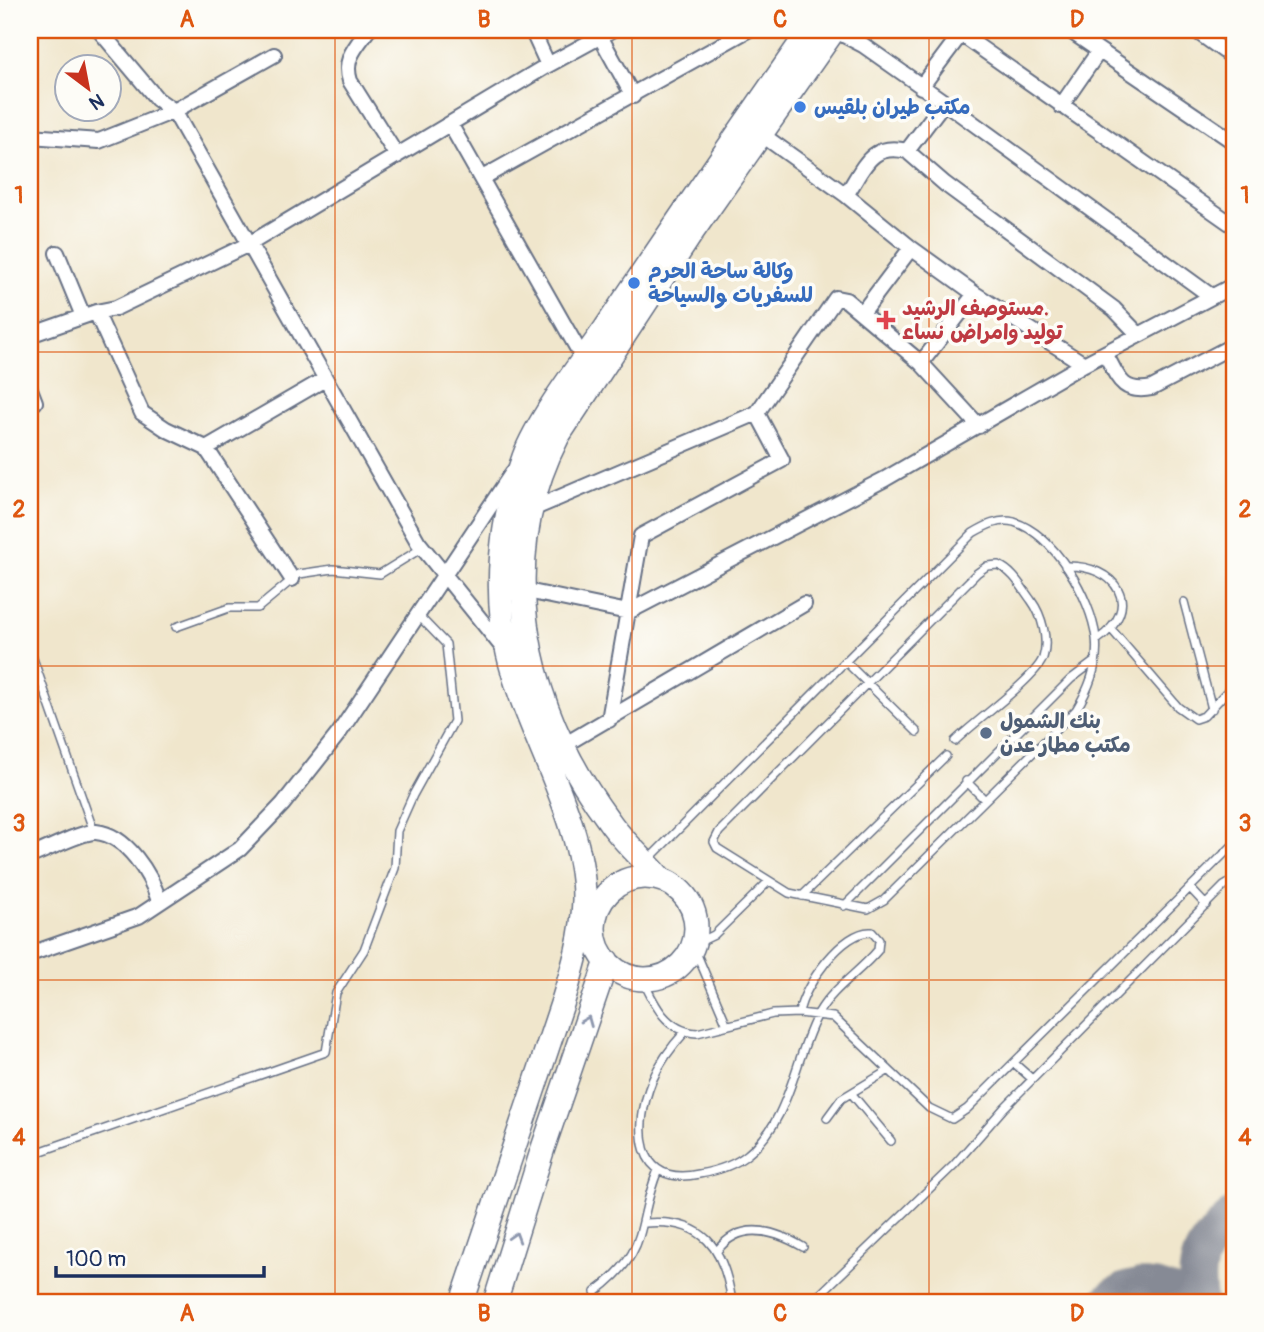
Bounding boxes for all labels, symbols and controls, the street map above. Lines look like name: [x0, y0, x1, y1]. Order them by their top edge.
text: A: [180, 5, 195, 34]
text: B: [477, 5, 491, 34]
text: C: [773, 5, 787, 34]
text: D: [1070, 5, 1084, 34]
north arrow: [52, 52, 122, 122]
text: N: [85, 88, 108, 115]
place label: مكتب طيران بلقيس: [814, 94, 970, 121]
marker: مكتب طيران بلقيس: [792, 99, 808, 115]
text: 1: [15, 181, 24, 210]
text: 1: [1241, 181, 1250, 210]
place label: وكالة ساحة الحرم للسفريات والسياحة: [648, 258, 813, 309]
marker: وكالة ساحة الحرم للسفريات والسياحة: [626, 275, 642, 291]
place label: مستوصف الرشيد. توليد وامراض نساء: [902, 295, 1063, 346]
marker: مستوصف الرشيد. توليد وامراض نساء: [876, 310, 896, 330]
text: 2: [13, 495, 26, 524]
text: 2: [1239, 495, 1252, 524]
place label: بنك الشمول مكتب مطار عدن: [1000, 708, 1131, 759]
marker: بنك الشمول مكتب مطار عدن: [978, 725, 994, 741]
text: 3: [13, 809, 25, 838]
text: 3: [1239, 809, 1251, 838]
one-way arrow: [578, 1016, 592, 1028]
text: 4: [12, 1123, 26, 1152]
text: 4: [1238, 1123, 1252, 1152]
one-way arrow: [507, 1231, 522, 1243]
scale bar: [56, 1234, 264, 1278]
text: 100 m: [66, 1246, 126, 1273]
text: A: [180, 1299, 195, 1328]
text: B: [477, 1299, 491, 1328]
text: C: [773, 1299, 787, 1328]
text: D: [1070, 1299, 1084, 1328]

